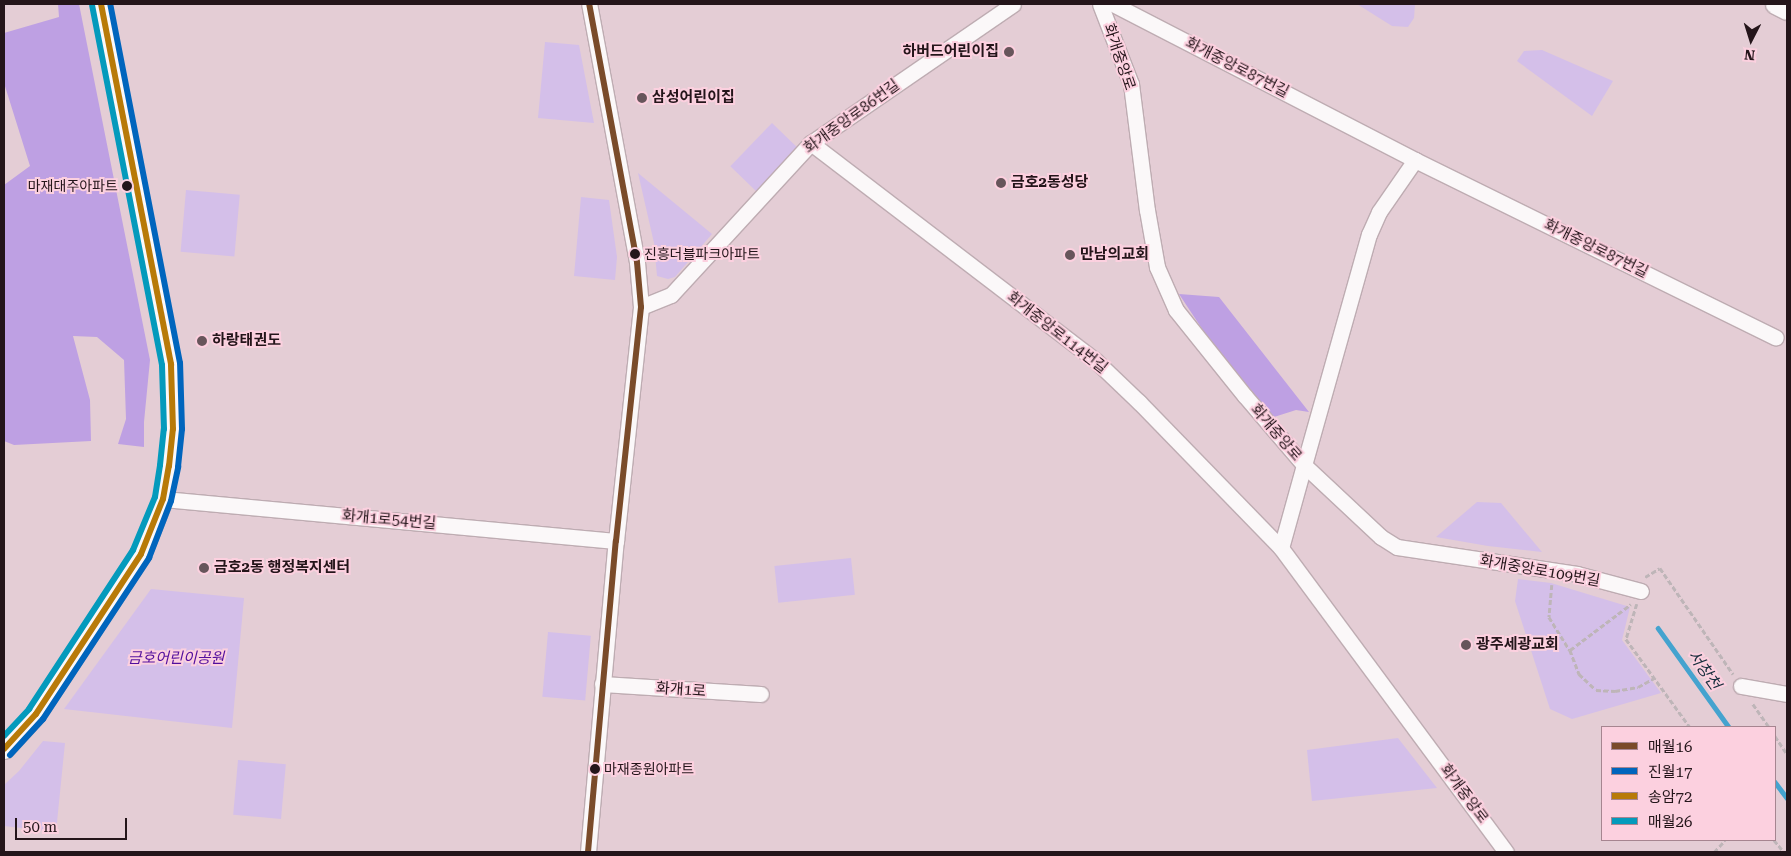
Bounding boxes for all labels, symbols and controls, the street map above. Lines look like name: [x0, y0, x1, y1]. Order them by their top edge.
north arrow: [1726, 15, 1776, 65]
street label: 화개중앙로: [1099, 21, 1139, 93]
street label: 화개중앙로87번길: [1182, 34, 1292, 102]
place label: 하버드어린이집: [902, 43, 999, 61]
marker: 하버드어린이집: [1003, 46, 1015, 58]
text: N: [1744, 47, 1756, 63]
street label: 화개중앙로86번길: [801, 76, 903, 158]
place label: 삼성어린이집: [652, 89, 735, 107]
marker: 삼성어린이집: [636, 92, 648, 104]
place label: 금호2동성당: [1011, 174, 1088, 192]
marker: 금호2동성당: [995, 177, 1007, 189]
place label: 마재대주아파트: [28, 178, 118, 194]
marker: 마재대주아파트: [122, 181, 132, 191]
street label: 화개중앙로87번길: [1541, 216, 1651, 282]
place label: 진흥더블파크아파트: [644, 246, 760, 262]
place label: 만남의교회: [1080, 246, 1149, 264]
marker: 진흥더블파크아파트: [630, 249, 640, 259]
marker: 만남의교회: [1064, 249, 1076, 261]
street label: 화개중앙로114번길: [1003, 288, 1111, 378]
place label: 하랑태권도: [212, 332, 281, 350]
marker: 하랑태권도: [196, 335, 208, 347]
street label: 화개중앙로: [1247, 401, 1305, 465]
street label: 화개1로54번길: [341, 507, 437, 533]
street label: 화개중앙로109번길: [1478, 552, 1602, 590]
place label: 금호2동 행정복지센터: [214, 559, 350, 577]
marker: 금호2동 행정복지센터: [198, 562, 210, 574]
place label: 광주세광교회: [1476, 636, 1559, 654]
marker: 광주세광교회: [1460, 639, 1472, 651]
water label: 서창천: [1683, 646, 1725, 694]
park label: 금호어린이공원: [128, 650, 224, 668]
street label: 화개1로: [656, 679, 706, 701]
legend: [1601, 726, 1776, 841]
text: 매월16: [1648, 738, 1692, 756]
place label: 마재종원아파트: [604, 761, 694, 777]
street label: 화개중앙로: [1436, 761, 1492, 827]
text: 진월17: [1648, 763, 1692, 781]
marker: 마재종원아파트: [590, 764, 600, 774]
text: 송암72: [1648, 788, 1692, 806]
scale bar: [18, 808, 130, 840]
text: 매월26: [1648, 813, 1692, 831]
text: 50 m: [23, 818, 57, 836]

